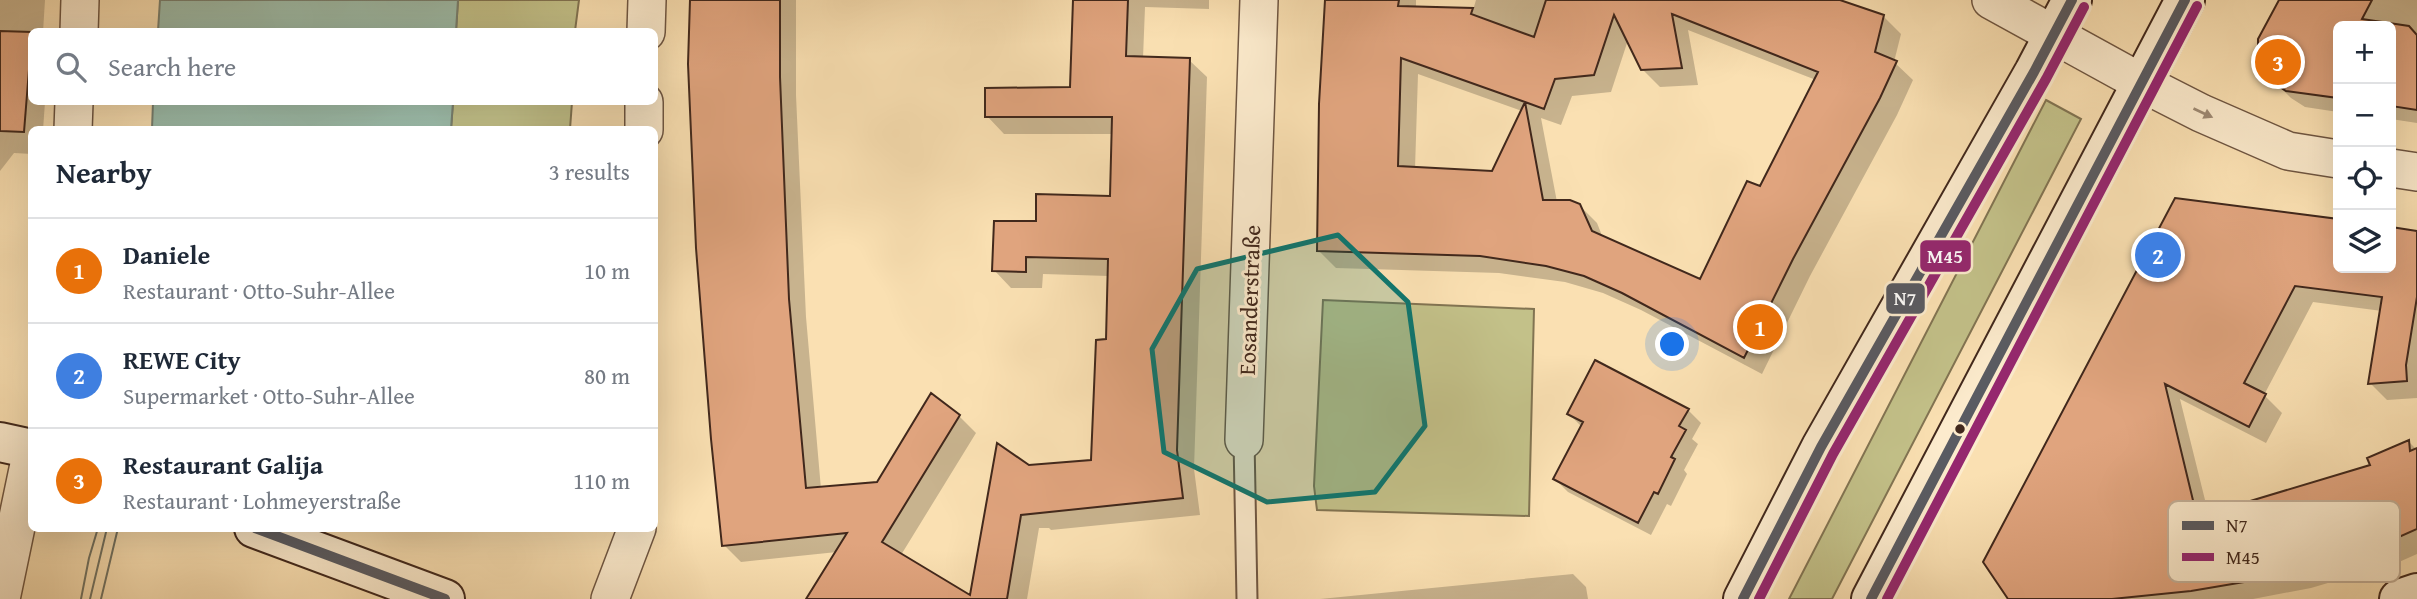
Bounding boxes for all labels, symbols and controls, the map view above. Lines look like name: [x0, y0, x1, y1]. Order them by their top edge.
map controls: [2333, 21, 2396, 273]
button: +: [2333, 21, 2396, 84]
search box: [28, 28, 658, 105]
pin: 3: [2255, 36, 2301, 88]
text: Search here: [108, 47, 236, 86]
icon: search: [52, 48, 90, 86]
button: −: [2333, 84, 2396, 147]
one-way arrow: [2193, 108, 2213, 119]
button: locate: [2333, 147, 2396, 210]
text: Nearby: [56, 150, 152, 194]
text: 3 results: [549, 155, 630, 188]
button: layers: [2333, 210, 2396, 273]
street label: Eosanderstraße: [1230, 224, 1268, 376]
pin: 2: [2135, 229, 2181, 281]
text: Daniele: [123, 235, 210, 274]
line badge: M45: [1919, 239, 1972, 273]
text: M45: [1927, 242, 1963, 270]
text: 1: [73, 254, 85, 287]
text: 10 m: [584, 254, 630, 287]
text: Restaurant · Otto-Suhr-Allee: [123, 274, 395, 307]
line badge: N7: [1885, 282, 1926, 315]
text: N7: [1894, 284, 1916, 312]
pin: 1: [1737, 301, 1783, 353]
your location: [1655, 327, 1689, 361]
text: REWE City: [123, 340, 241, 379]
text: 2: [73, 359, 85, 392]
text: 80 m: [584, 359, 630, 392]
text: Supermarket · Otto-Suhr-Allee: [123, 379, 415, 412]
unlabelled marker: [1953, 422, 1967, 436]
text: Restaurant Galija: [123, 445, 323, 484]
text: 3: [73, 464, 85, 497]
text: 110 m: [573, 464, 630, 497]
text: Restaurant · Lohmeyerstraße: [123, 484, 401, 517]
legend: [2168, 501, 2400, 582]
text: N7: [2226, 511, 2248, 539]
text: M45: [2226, 543, 2260, 571]

